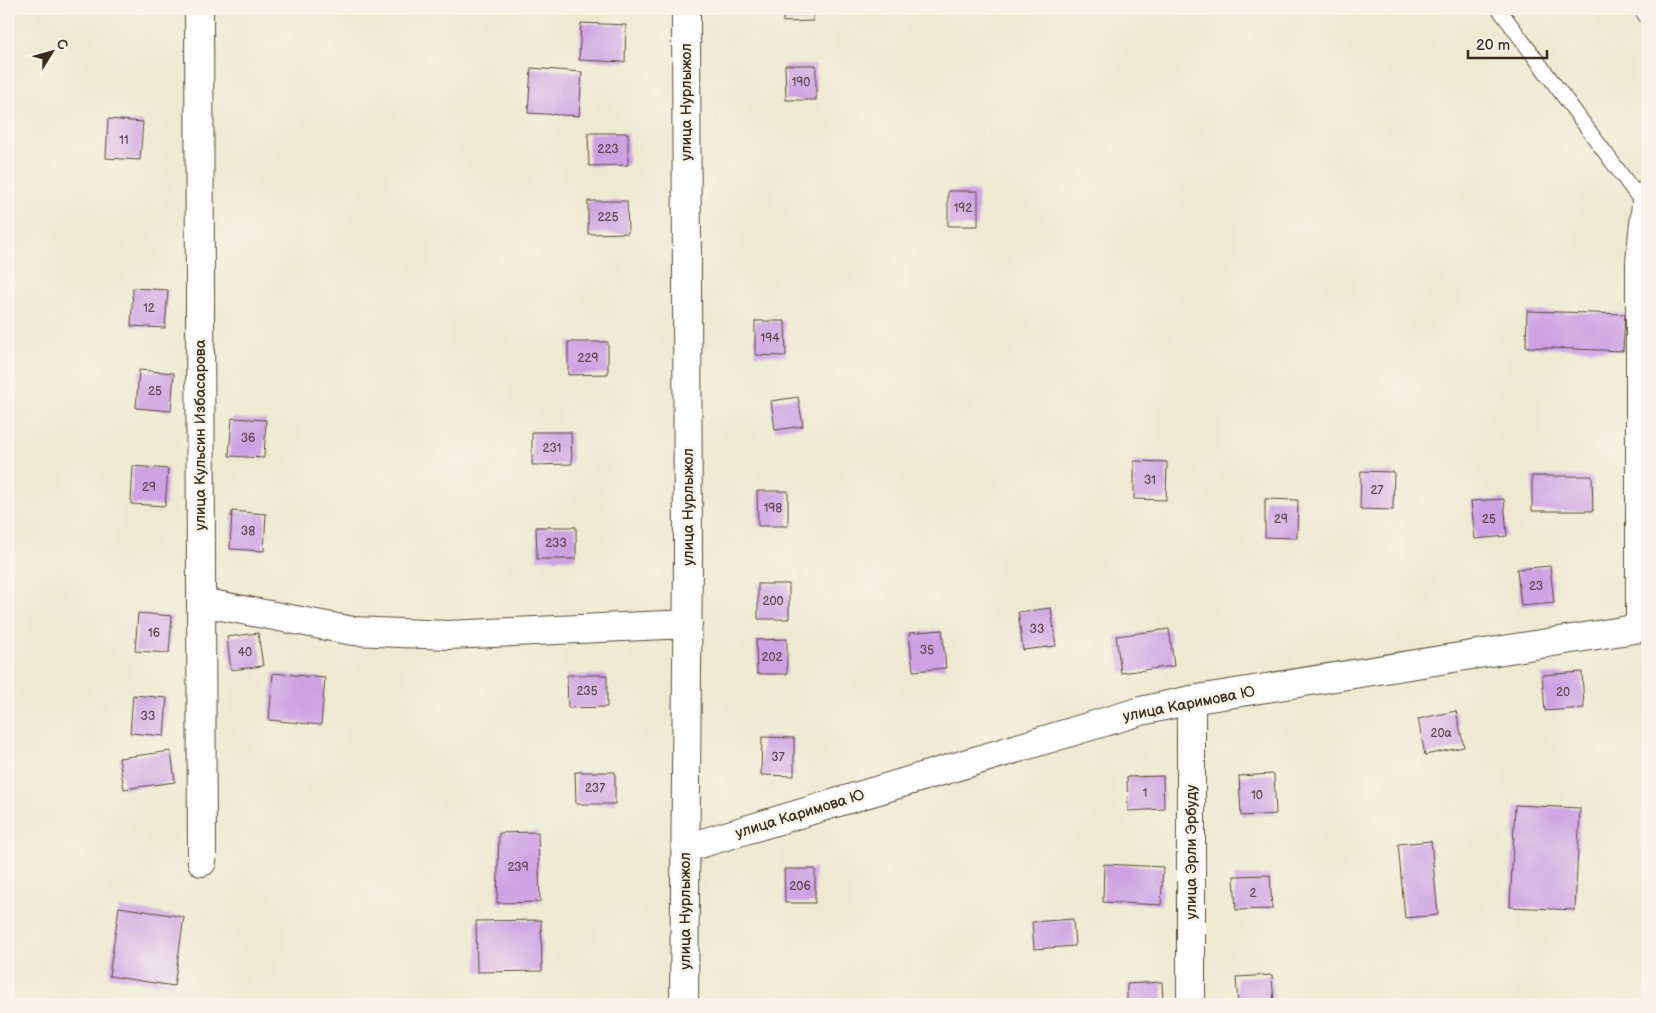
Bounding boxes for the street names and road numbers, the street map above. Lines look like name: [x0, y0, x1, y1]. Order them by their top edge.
street label: улица Нурлыжол: [677, 43, 696, 161]
street label: улица Кульсин Избасарова: [191, 339, 210, 531]
street label: улица Нурлыжол: [679, 448, 698, 566]
street label: улица Каримова Ю: [1121, 682, 1257, 726]
street label: улица Каримова Ю: [733, 785, 867, 843]
street label: улица Эрли Эрбуду: [1182, 785, 1201, 919]
street label: улица Нурлыжол: [676, 852, 695, 970]

